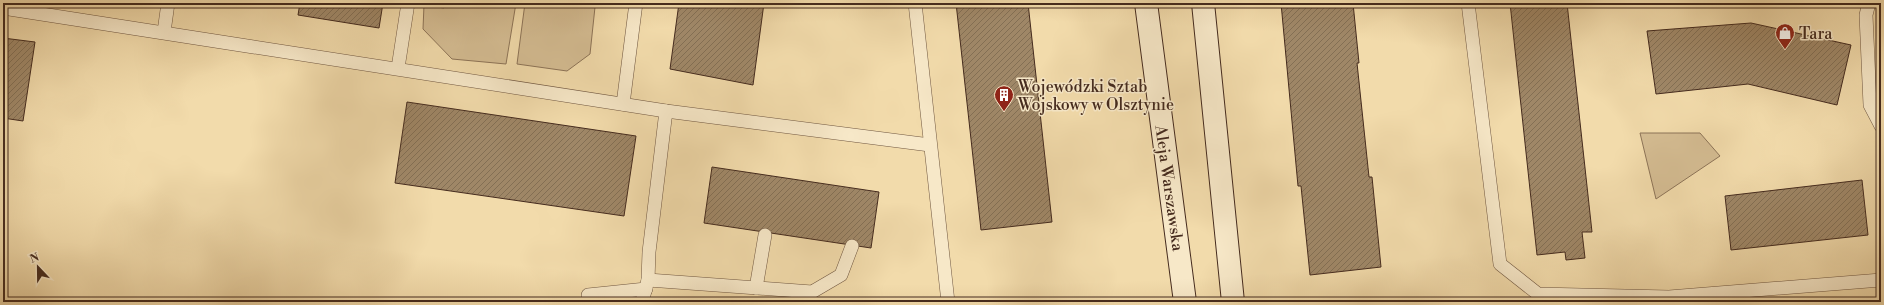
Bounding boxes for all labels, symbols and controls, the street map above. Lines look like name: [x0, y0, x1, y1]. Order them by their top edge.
shop icon: Tara: [1774, 22, 1796, 50]
place label: Tara: [1799, 24, 1833, 44]
place label: Wojewódzki Sztab Wojskowy w Olsztynie: [1017, 77, 1174, 115]
building icon: Wojewódzki Sztab Wojskowy w Olsztynie: [993, 84, 1015, 112]
street label: Aleja Warszawska: [1150, 123, 1188, 253]
north arrow: [18, 247, 58, 287]
text: N: [28, 250, 42, 267]

